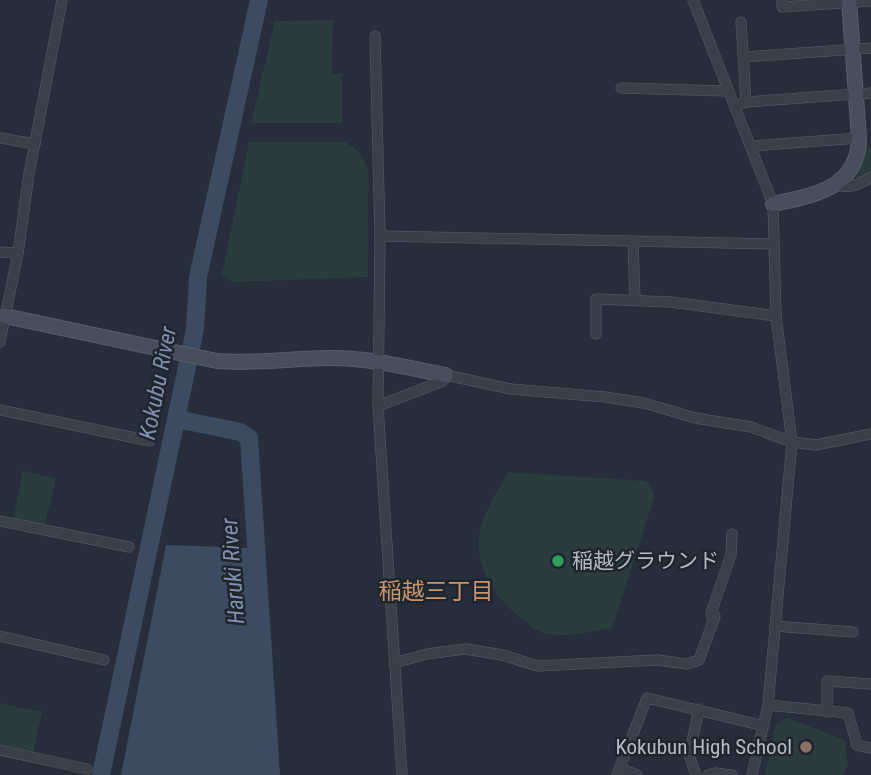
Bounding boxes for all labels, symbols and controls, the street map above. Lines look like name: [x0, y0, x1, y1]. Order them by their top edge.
water label: Kokubu River: [134, 323, 182, 442]
water label: Haruki River: [216, 516, 250, 625]
place label: 稲越グラウンド: [572, 549, 719, 573]
marker: 稲越グラウンド: [550, 553, 566, 569]
district label: 稲越三丁目: [379, 578, 494, 605]
place label: Kokubun High School: [615, 735, 792, 759]
marker: Kokubun High School: [798, 739, 814, 755]

